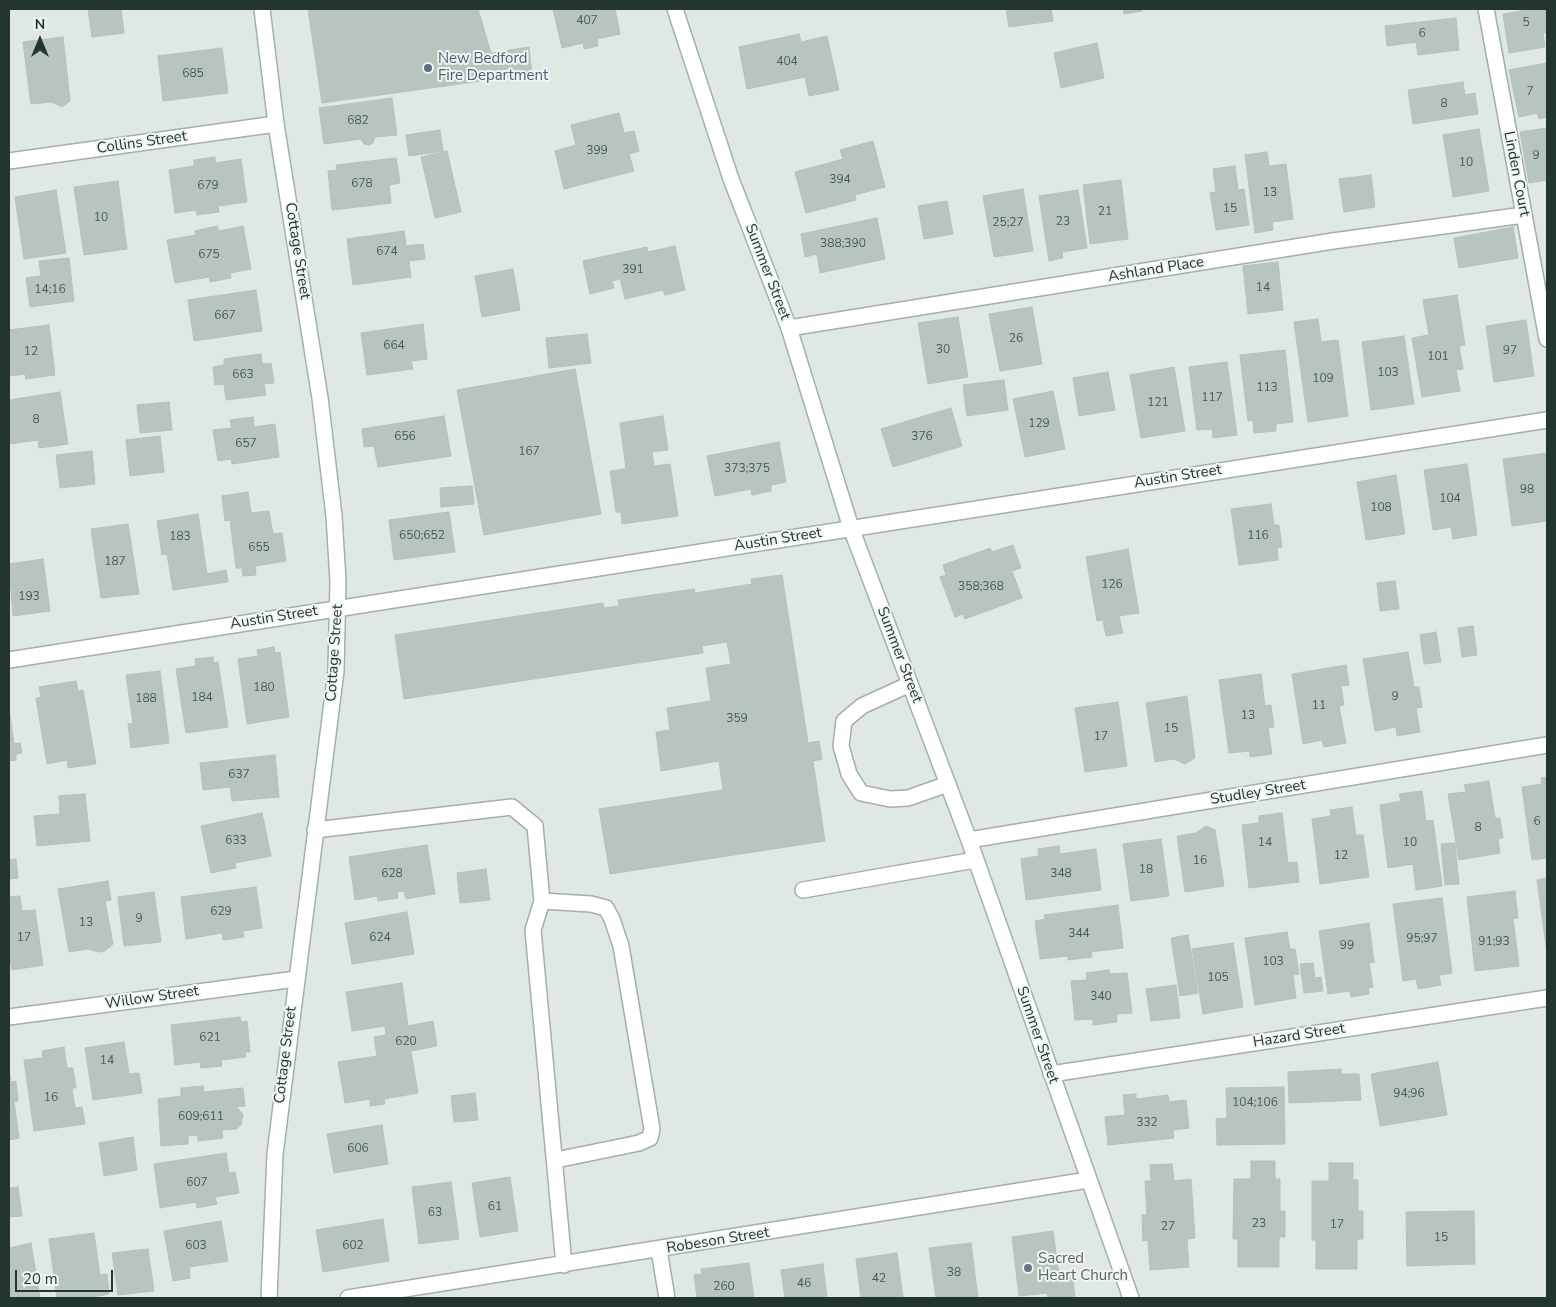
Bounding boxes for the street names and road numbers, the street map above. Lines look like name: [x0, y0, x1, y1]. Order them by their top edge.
street label: Collins Street: [96, 128, 188, 158]
street label: Linden Court: [1499, 130, 1533, 218]
street label: Cottage Street: [280, 201, 314, 301]
street label: Summer Street: [740, 221, 794, 323]
street label: Ashland Place: [1107, 254, 1205, 286]
street label: Austin Street: [1133, 461, 1223, 493]
street label: Austin Street: [733, 524, 823, 556]
street label: Austin Street: [229, 602, 319, 634]
street label: Cottage Street: [323, 604, 347, 702]
street label: Summer Street: [872, 604, 926, 706]
street label: Studley Street: [1209, 777, 1307, 809]
street label: Willow Street: [104, 983, 200, 1013]
street label: Summer Street: [1012, 984, 1062, 1086]
street label: Cottage Street: [271, 1005, 301, 1105]
street label: Hazard Street: [1252, 1020, 1346, 1052]
street label: Robeson Street: [665, 1224, 771, 1258]

